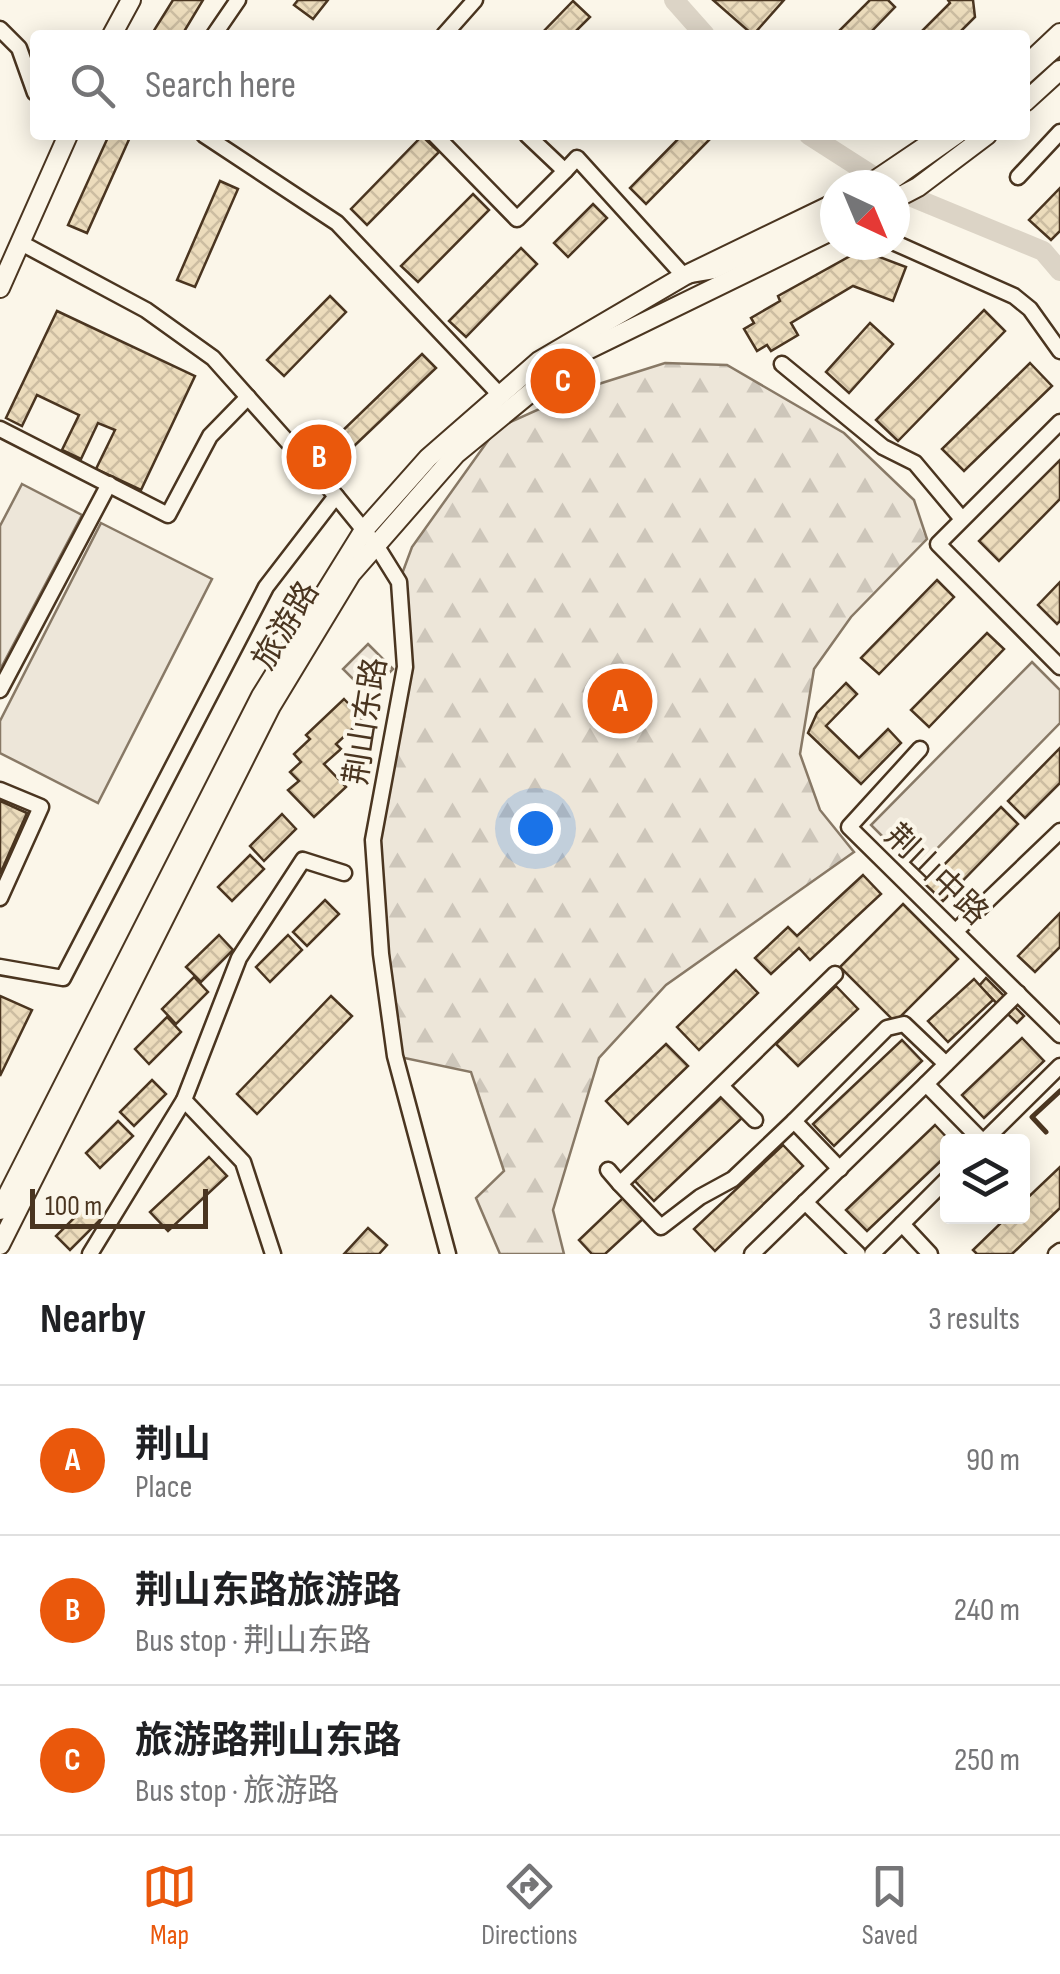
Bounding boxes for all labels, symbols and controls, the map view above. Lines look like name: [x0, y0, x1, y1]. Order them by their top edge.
search box: [30, 30, 1030, 140]
icon: search: [65, 58, 120, 113]
text: Search here: [145, 63, 296, 108]
north arrow: [820, 170, 910, 260]
pin: C: [530, 344, 596, 418]
pin: B: [286, 420, 352, 494]
street label: 旅游路: [245, 575, 328, 677]
street label: 荆山东路: [337, 655, 396, 788]
pin: A: [588, 664, 652, 738]
your location: [510, 803, 561, 854]
street label: 荆山中路: [876, 817, 996, 934]
map controls: [940, 1134, 1030, 1224]
button: layers: [940, 1134, 1030, 1224]
scale bar: [30, 1184, 208, 1228]
text: 100 m: [45, 1190, 102, 1223]
text: Nearby: [40, 1294, 146, 1345]
text: 3 results: [928, 1300, 1020, 1339]
text: 荆山: [135, 1423, 211, 1468]
text: A: [65, 1441, 80, 1480]
text: 90 m: [966, 1441, 1020, 1480]
text: Place: [135, 1468, 192, 1507]
text: 荆山东路旅游路: [135, 1569, 401, 1614]
text: B: [65, 1591, 80, 1630]
text: 240 m: [954, 1591, 1020, 1630]
text: Bus stop · 荆山东路: [135, 1622, 371, 1661]
text: 旅游路荆山东路: [135, 1719, 401, 1764]
text: C: [64, 1741, 81, 1780]
text: 250 m: [954, 1741, 1020, 1780]
text: Bus stop · 旅游路: [135, 1772, 339, 1811]
tab: Map: [142, 1859, 197, 1952]
tab: Directions: [481, 1859, 578, 1952]
tab: Saved: [862, 1859, 918, 1952]

